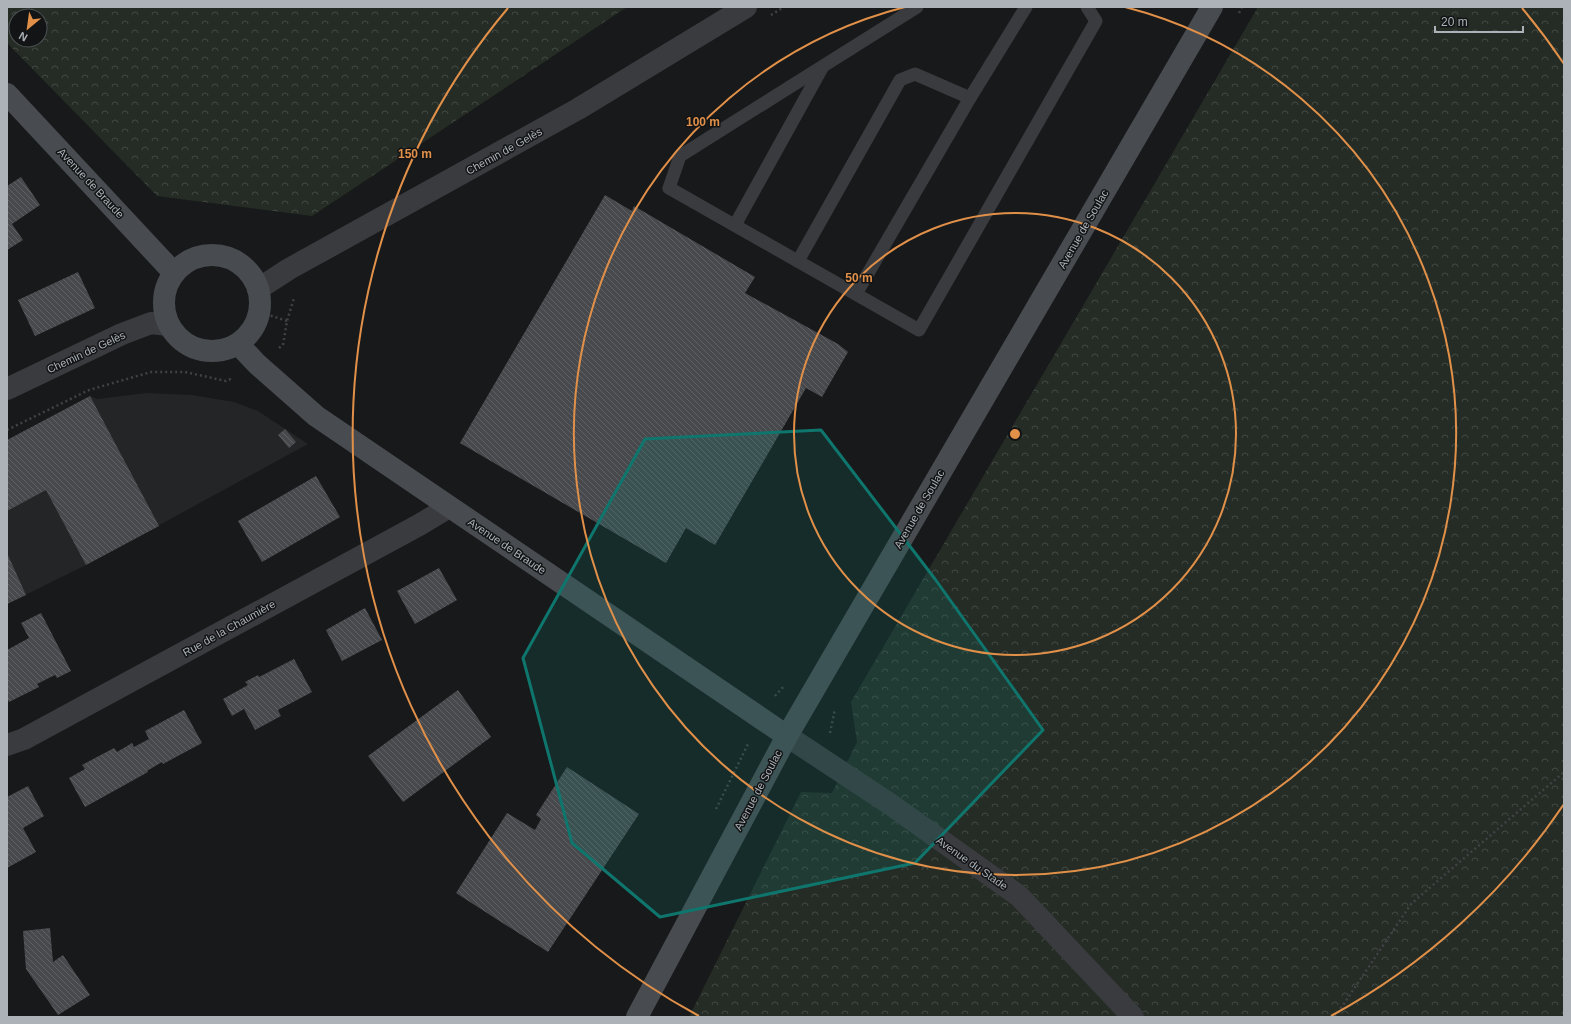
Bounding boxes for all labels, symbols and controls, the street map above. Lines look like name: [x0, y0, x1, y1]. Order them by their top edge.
north arrow: [8, 8, 48, 48]
scale bar: [1435, 8, 1523, 34]
text: 20 m: [1441, 15, 1468, 29]
text: N: [17, 30, 30, 44]
text: 100 m: [686, 115, 720, 129]
street label: Chemin de Gelès: [464, 125, 545, 177]
street label: Avenue de Braude: [56, 146, 126, 220]
text: 150 m: [398, 147, 432, 161]
street label: Avenue de Soulac: [1056, 187, 1111, 271]
text: 50 m: [845, 271, 873, 285]
street label: Chemin de Gelès: [45, 328, 127, 375]
centre of rings: [1008, 427, 1022, 441]
street label: Avenue de Soulac: [892, 467, 947, 551]
street label: Avenue de Braude: [466, 516, 548, 576]
street label: Rue de la Chaumière: [181, 598, 277, 658]
street label: Avenue de Soulac: [732, 747, 784, 832]
street label: Avenue du Stade: [934, 834, 1010, 892]

